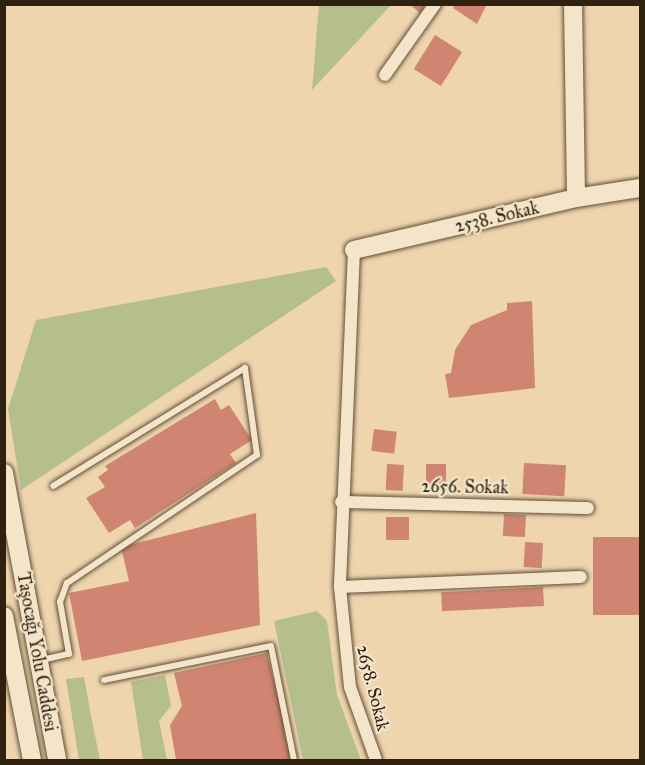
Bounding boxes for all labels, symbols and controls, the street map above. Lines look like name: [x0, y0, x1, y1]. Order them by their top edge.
street label: 2538. Sokak: [453, 197, 541, 237]
street label: 2656. Sokak: [421, 475, 509, 499]
street label: Taşocağı Yolu Caddesi: [12, 571, 62, 733]
street label: 2658. Sokak: [352, 643, 394, 733]

